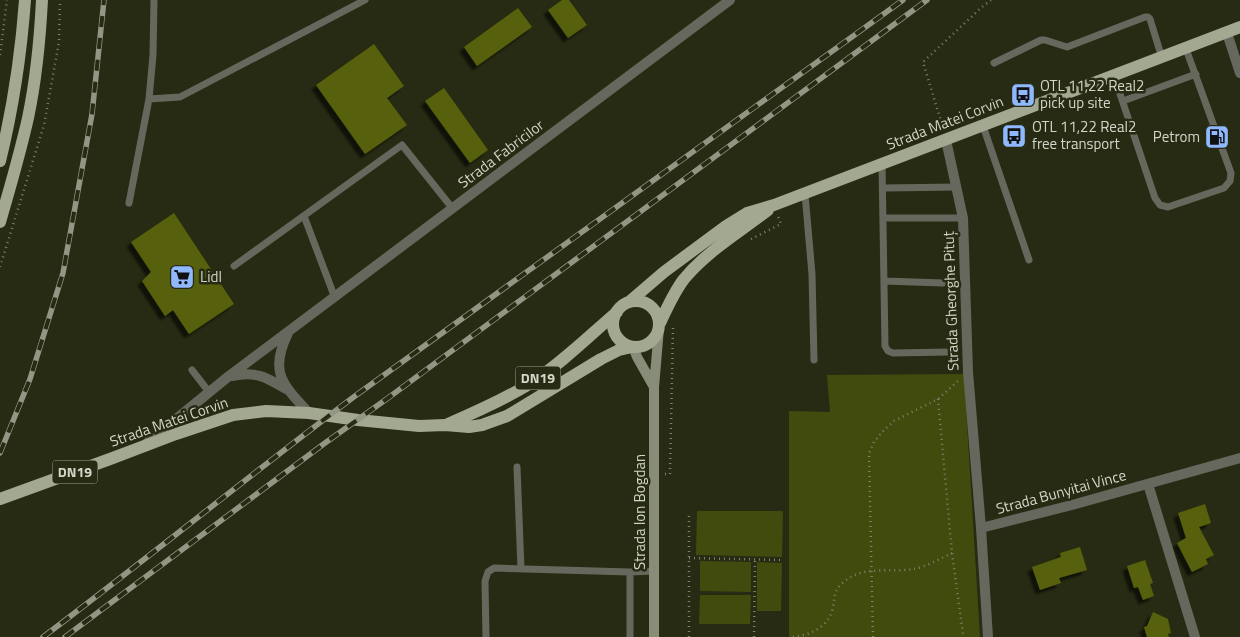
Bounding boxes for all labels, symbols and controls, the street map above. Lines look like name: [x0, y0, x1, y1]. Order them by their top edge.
place label: OTL 11,22 Real2 pick up site: [1040, 74, 1144, 114]
bus stop icon: OTL 11,22 Real2 pick up site: [1010, 82, 1036, 108]
street label: Strada Matei Corvin: [883, 90, 1007, 155]
street label: Strada Fabricilor: [453, 114, 549, 194]
place label: OTL 11,22 Real2 free transport: [1032, 115, 1136, 155]
bus stop icon: OTL 11,22 Real2 free transport: [1001, 123, 1027, 149]
fuel station icon: Petrom: [1204, 124, 1230, 150]
place label: Petrom: [1153, 125, 1200, 148]
street label: Strada Gheorghe Pituț: [937, 230, 964, 371]
supermarket icon: Lidl: [169, 264, 195, 290]
place label: Lidl: [200, 265, 222, 288]
road number: DN19: [516, 366, 560, 389]
street label: Strada Matei Corvin: [107, 390, 231, 453]
street label: Strada Ion Bogdan: [628, 454, 651, 570]
road number: DN19: [52, 461, 98, 484]
street label: Strada Bunyitai Vince: [993, 463, 1129, 520]

